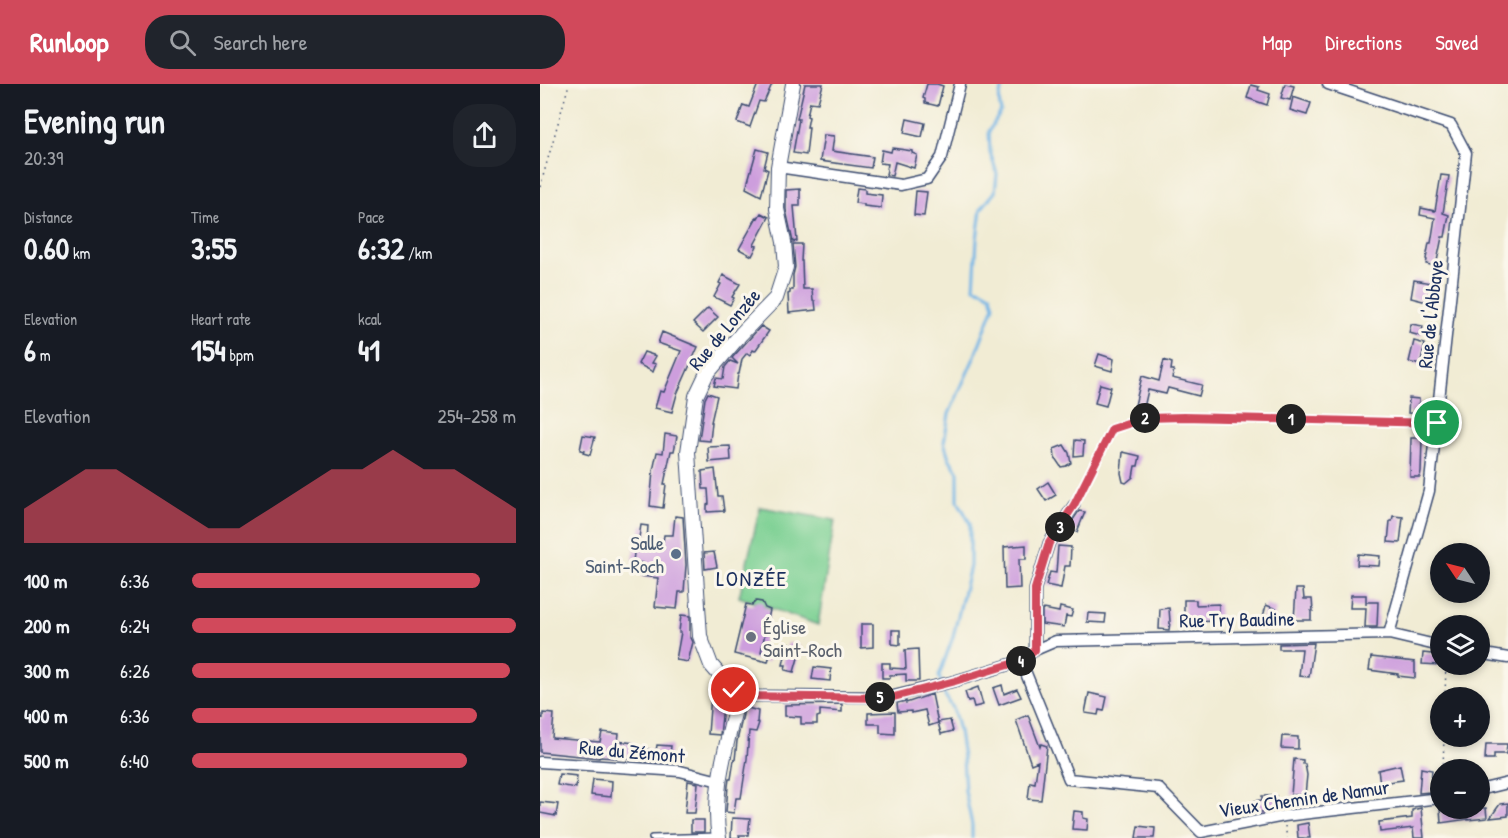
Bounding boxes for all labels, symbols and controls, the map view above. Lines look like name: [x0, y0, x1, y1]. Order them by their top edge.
search box: [145, 15, 565, 69]
text: Runloop: [30, 23, 109, 61]
icon: search: [166, 26, 199, 59]
text: Search here: [214, 27, 308, 57]
text: Map: [1262, 28, 1292, 57]
text: Directions: [1325, 28, 1402, 57]
text: Saved: [1435, 28, 1478, 57]
text: Evening run: [24, 99, 165, 143]
button: share: [453, 104, 516, 167]
text: 20:39: [24, 144, 63, 171]
text: Distance: [24, 206, 73, 228]
text: Time: [191, 206, 219, 228]
text: Pace: [358, 206, 385, 228]
text: 0.60: [24, 228, 69, 268]
text: 3:55: [191, 228, 237, 268]
text: 6:32: [358, 228, 404, 268]
text: km: [69, 242, 90, 264]
text: /km: [404, 242, 432, 264]
street label: Rue de l'Abbaye: [1411, 258, 1449, 370]
street label: Rue de Lonzée: [682, 282, 766, 376]
text: Elevation: [24, 308, 77, 330]
text: Heart rate: [191, 308, 251, 330]
text: kcal: [358, 308, 381, 330]
text: 6: [24, 330, 36, 370]
text: 154: [191, 330, 226, 370]
text: 41: [358, 330, 380, 370]
text: m: [36, 344, 51, 366]
text: bpm: [226, 344, 254, 366]
pin: [1411, 397, 1462, 448]
text: Elevation: [24, 402, 90, 429]
text: 254–258 m: [438, 402, 516, 429]
pin: 2: [1130, 403, 1160, 433]
pin: 1: [1276, 404, 1306, 434]
icon: arrive: [1420, 406, 1453, 439]
text: 2: [1141, 407, 1149, 429]
text: 1: [1288, 408, 1294, 430]
pin: 3: [1045, 512, 1075, 542]
text: 3: [1056, 516, 1064, 538]
place label: Salle Saint-Roch: [585, 529, 664, 579]
north arrow: [1430, 543, 1490, 603]
map controls: [1430, 543, 1490, 819]
marker: Salle Saint-Roch: [669, 547, 683, 561]
district label: LONZÉE: [716, 563, 788, 593]
text: 100 m: [24, 567, 67, 594]
text: 6:36: [120, 567, 150, 594]
street label: Rue Try Baudine: [1179, 604, 1295, 634]
text: 200 m: [24, 612, 69, 639]
text: 6:24: [120, 612, 149, 639]
place label: Église Saint-Roch: [763, 613, 842, 663]
button: layers: [1430, 615, 1490, 675]
marker: Église Saint-Roch: [744, 630, 758, 644]
pin: 4: [1006, 646, 1036, 676]
text: 4: [1018, 650, 1024, 672]
text: 300 m: [24, 657, 69, 684]
text: 6:26: [120, 657, 150, 684]
pin: [708, 664, 759, 715]
icon: check: [717, 673, 750, 706]
pin: 5: [865, 682, 895, 712]
text: 5: [877, 686, 883, 708]
button: +: [1430, 687, 1490, 747]
text: 400 m: [24, 702, 68, 729]
text: 6:36: [120, 702, 150, 729]
street label: Rue du Zémont: [578, 733, 687, 769]
text: 500 m: [24, 747, 69, 774]
text: 6:40: [120, 747, 149, 774]
button: −: [1430, 759, 1490, 819]
street label: Vieux Chemin de Namur: [1217, 773, 1392, 823]

